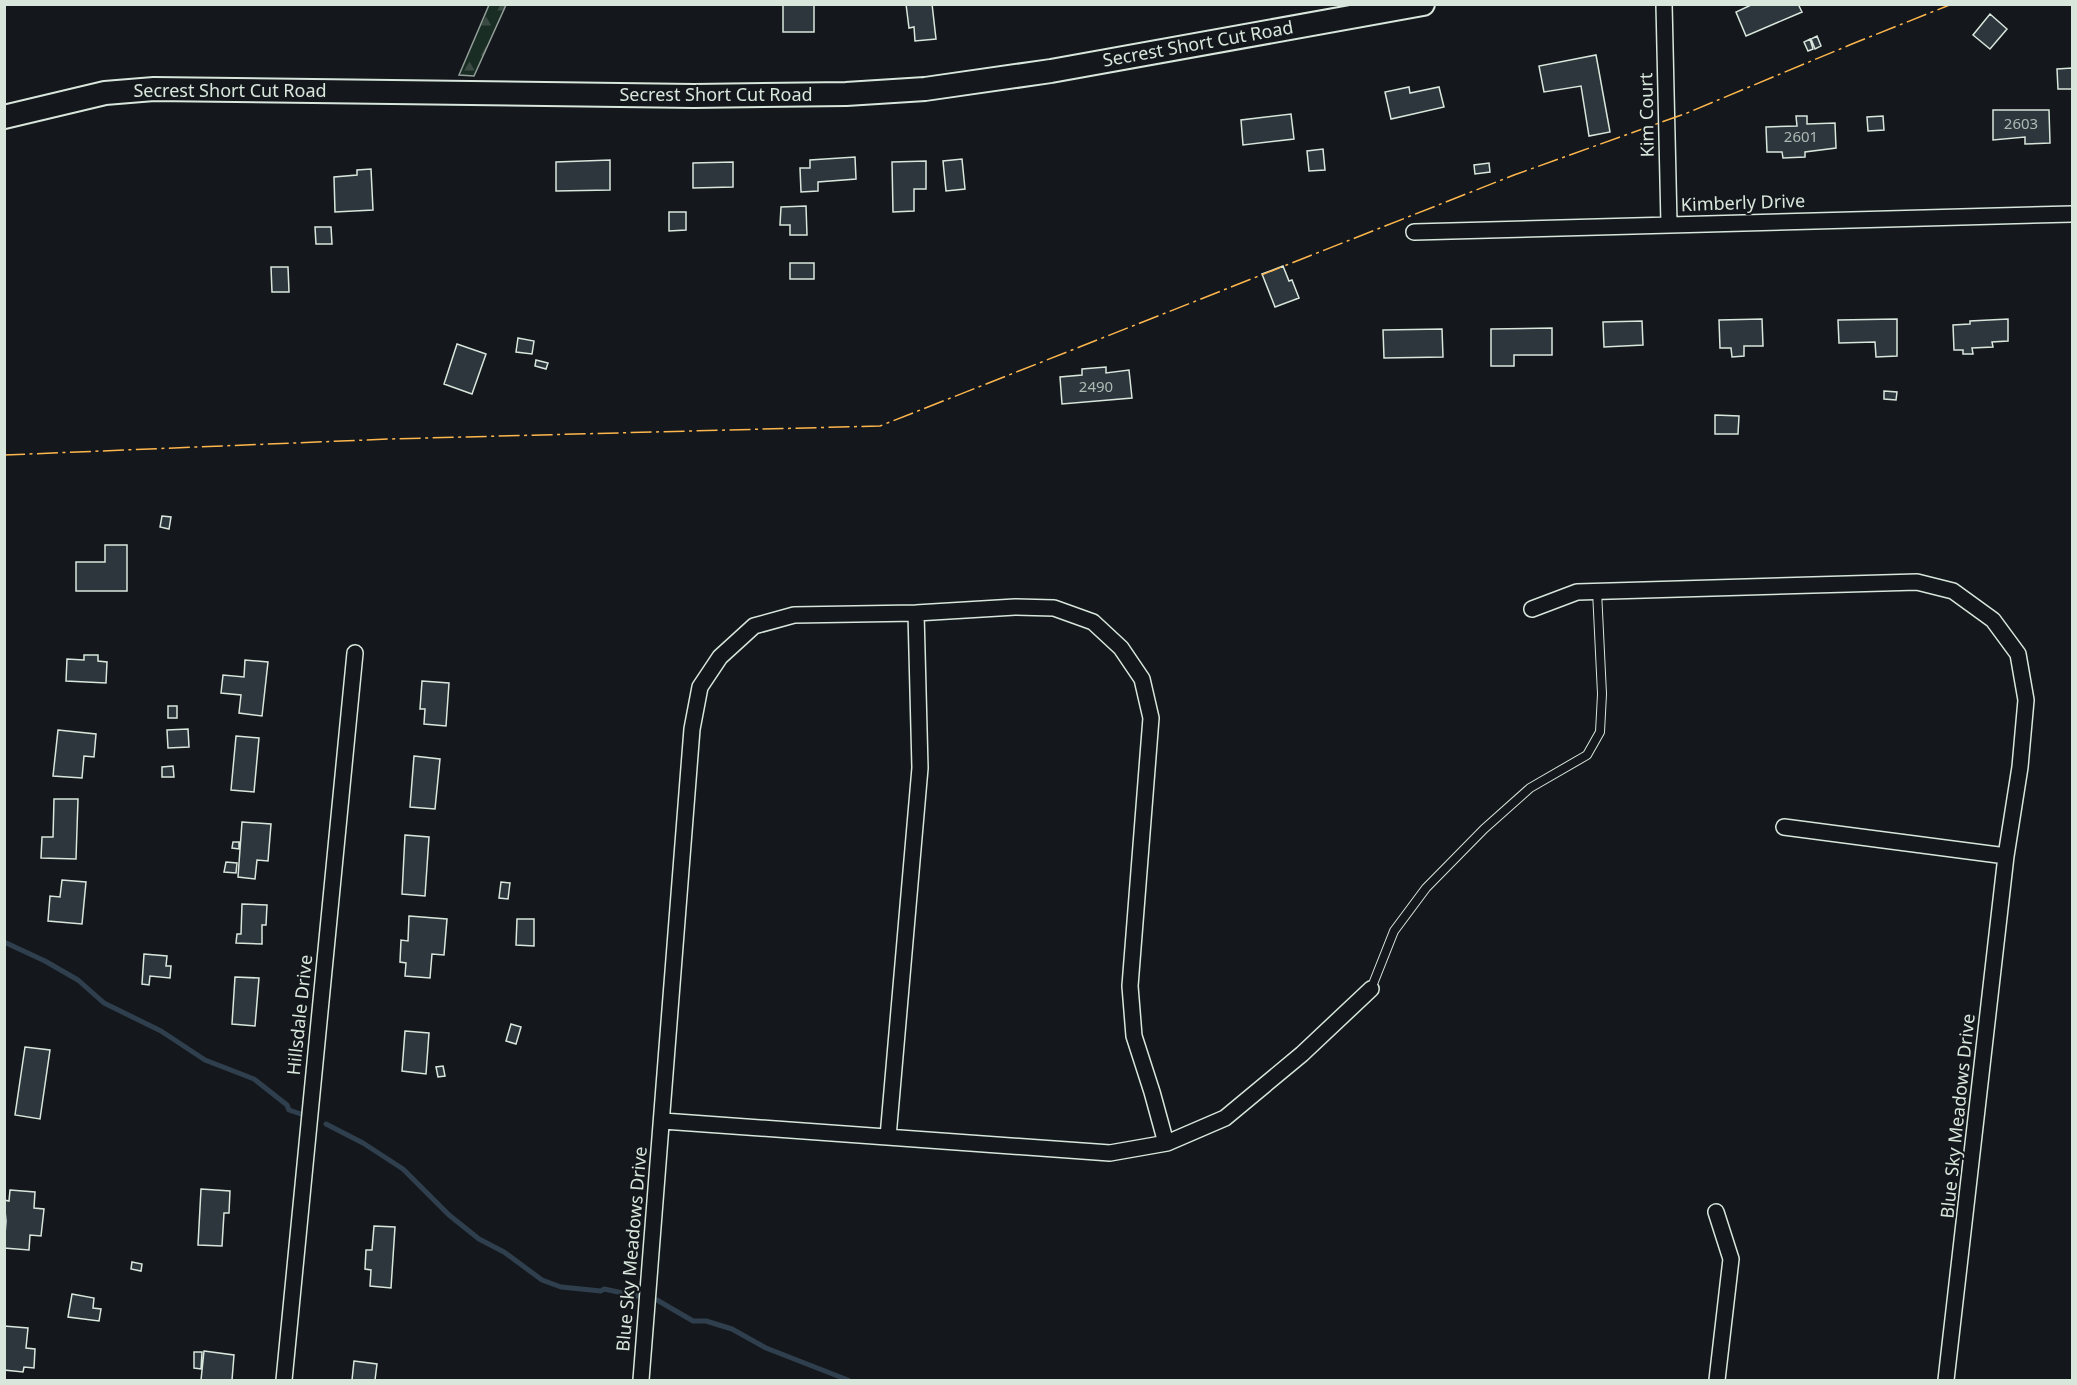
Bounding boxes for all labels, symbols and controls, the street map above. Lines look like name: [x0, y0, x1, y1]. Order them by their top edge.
street label: Secrest Short Cut Road: [1101, 14, 1295, 72]
street label: Kim Court: [1633, 72, 1659, 158]
street label: Secrest Short Cut Road: [133, 78, 327, 102]
street label: Secrest Short Cut Road: [619, 82, 813, 106]
house number: 2603: [2004, 113, 2038, 133]
house number: 2601: [1784, 126, 1818, 146]
street label: Kimberly Drive: [1680, 188, 1805, 216]
house number: 2490: [1079, 376, 1113, 396]
street label: Hillsdale Drive: [281, 953, 317, 1076]
street label: Blue Sky Meadows Drive: [1934, 1012, 1980, 1219]
street label: Blue Sky Meadows Drive: [610, 1145, 652, 1352]

